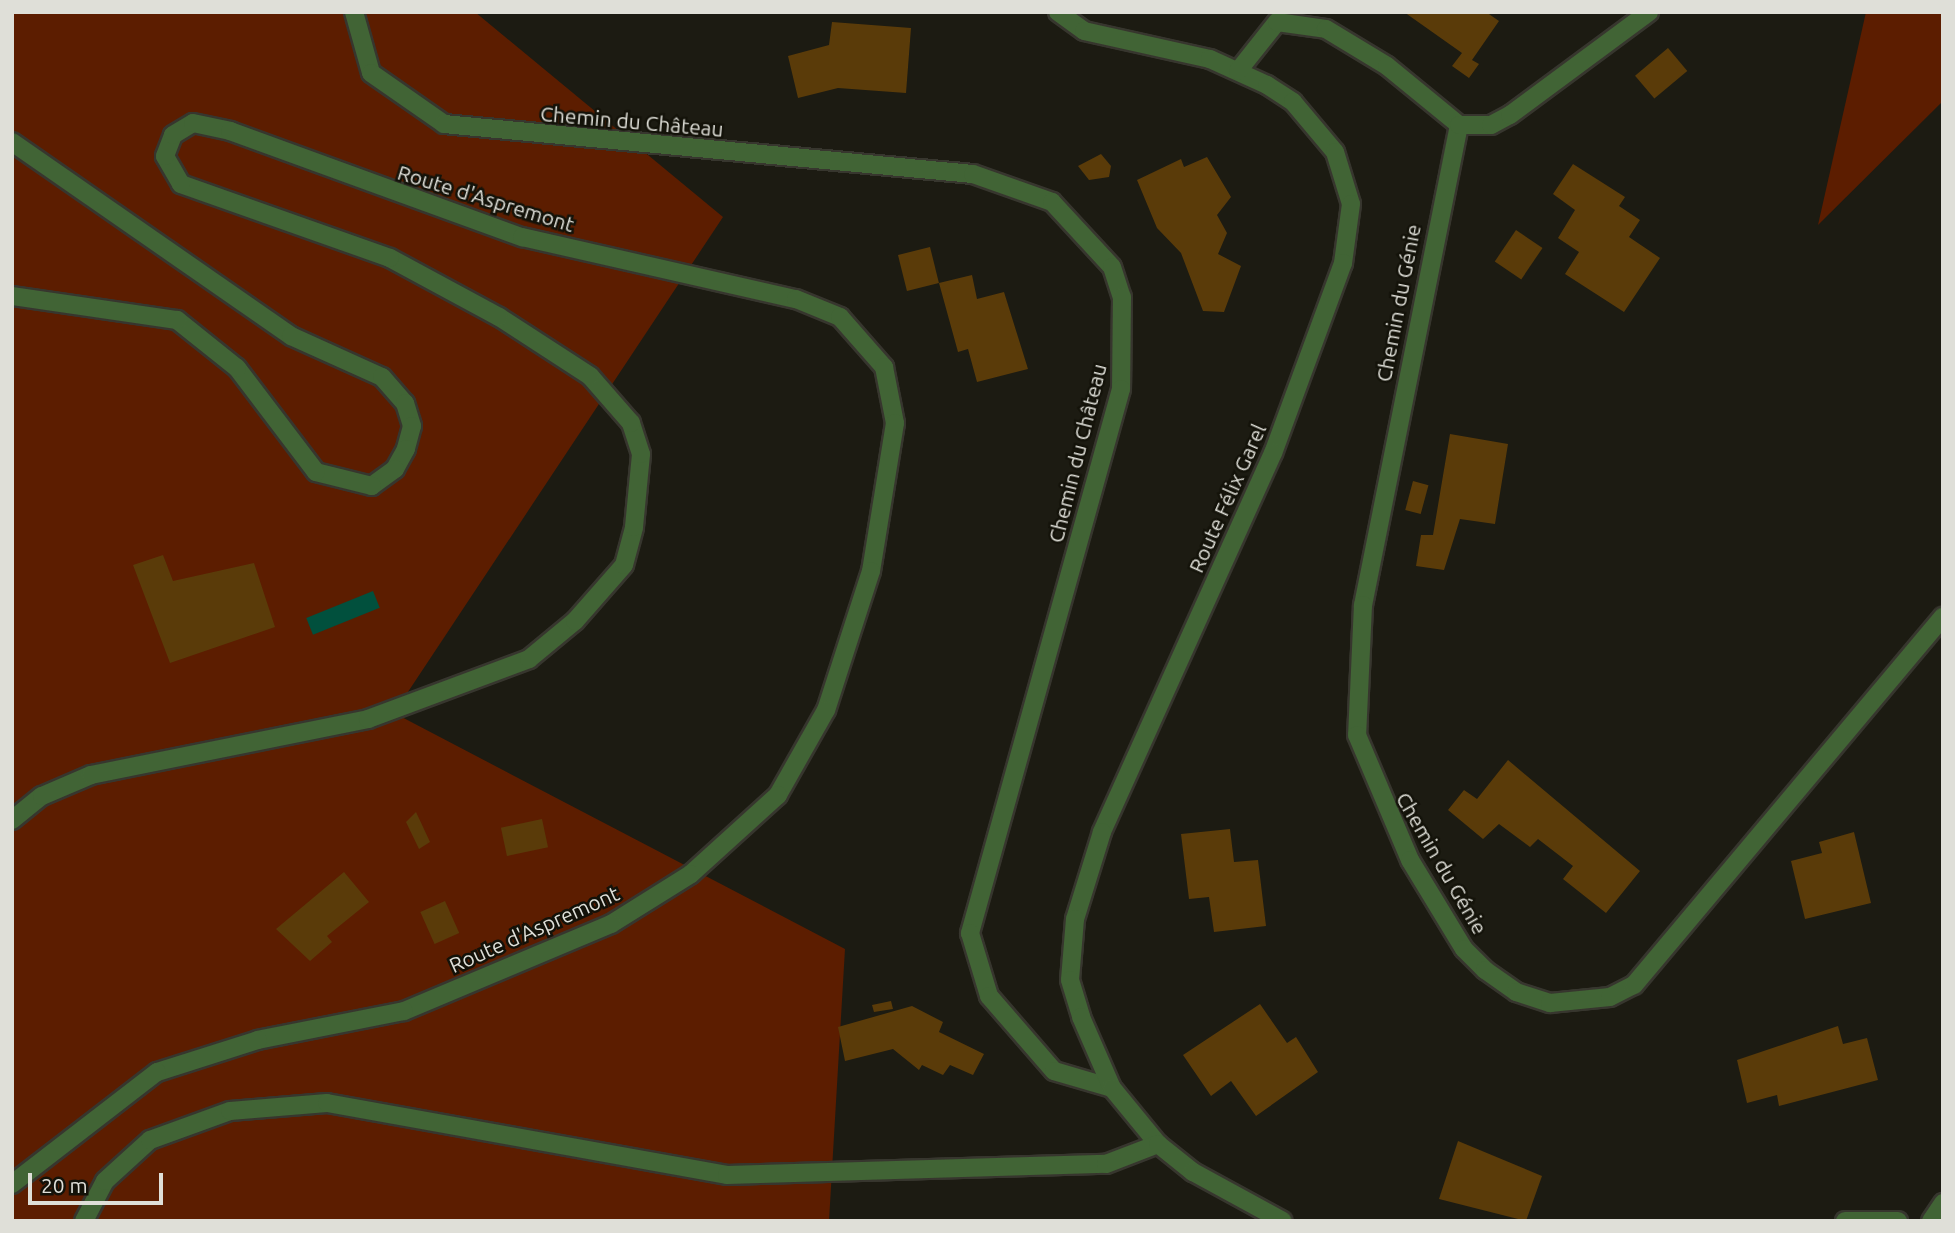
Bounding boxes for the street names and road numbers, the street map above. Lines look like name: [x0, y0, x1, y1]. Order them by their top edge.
street label: Chemin du Château: [539, 100, 725, 142]
street label: Route d'Aspremont: [395, 159, 577, 237]
street label: Chemin du Génie: [1370, 222, 1426, 384]
street label: Chemin du Château: [1043, 361, 1111, 545]
street label: Route Félix Garel: [1183, 420, 1271, 576]
street label: Chemin du Génie: [1391, 788, 1493, 938]
street label: Route d'Aspremont: [445, 880, 623, 978]

